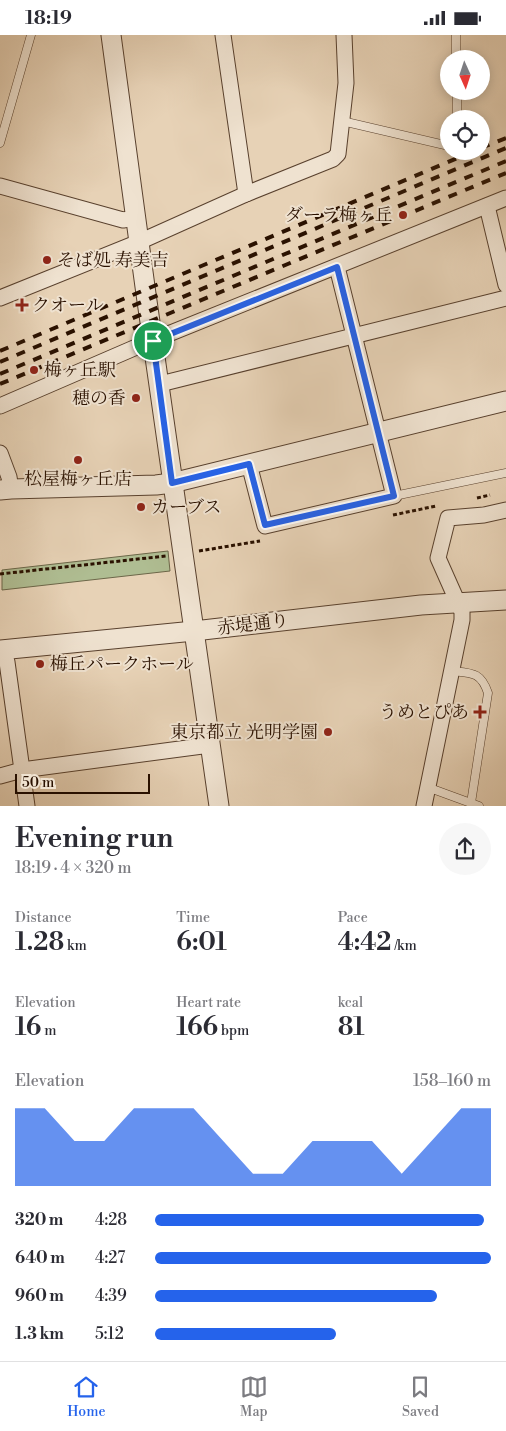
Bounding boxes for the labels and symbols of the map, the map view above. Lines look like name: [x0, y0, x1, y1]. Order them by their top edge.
north arrow: [440, 50, 490, 100]
place label: ダーラ梅ヶ丘: [285, 204, 393, 227]
marker: ダーラ梅ヶ丘: [397, 209, 409, 221]
place label: そば処 寿美吉: [57, 249, 169, 272]
marker: そば処 寿美吉: [41, 254, 53, 266]
place label: クオール: [32, 294, 104, 317]
marker: クオール: [16, 299, 28, 311]
pin: [132, 320, 174, 362]
place label: 梅ヶ丘駅: [44, 359, 116, 382]
marker: 梅ヶ丘駅: [28, 364, 40, 376]
place label: 穂の香: [72, 387, 126, 410]
marker: 穂の香: [130, 392, 142, 404]
marker: 松屋梅ヶ丘店: [72, 454, 84, 466]
place label: 松屋梅ヶ丘店: [24, 468, 132, 491]
place label: カーブス: [151, 496, 221, 519]
marker: カーブス: [135, 501, 147, 513]
street label: 赤堤通り: [216, 609, 290, 640]
place label: 梅丘パークホール: [50, 653, 194, 676]
marker: 梅丘パークホール: [34, 658, 46, 670]
place label: うめとぴあ: [379, 701, 469, 724]
marker: うめとぴあ: [473, 705, 487, 719]
place label: 東京都立 光明学園: [170, 721, 318, 744]
marker: 東京都立 光明学園: [322, 726, 334, 738]
scale bar: [15, 771, 150, 794]

